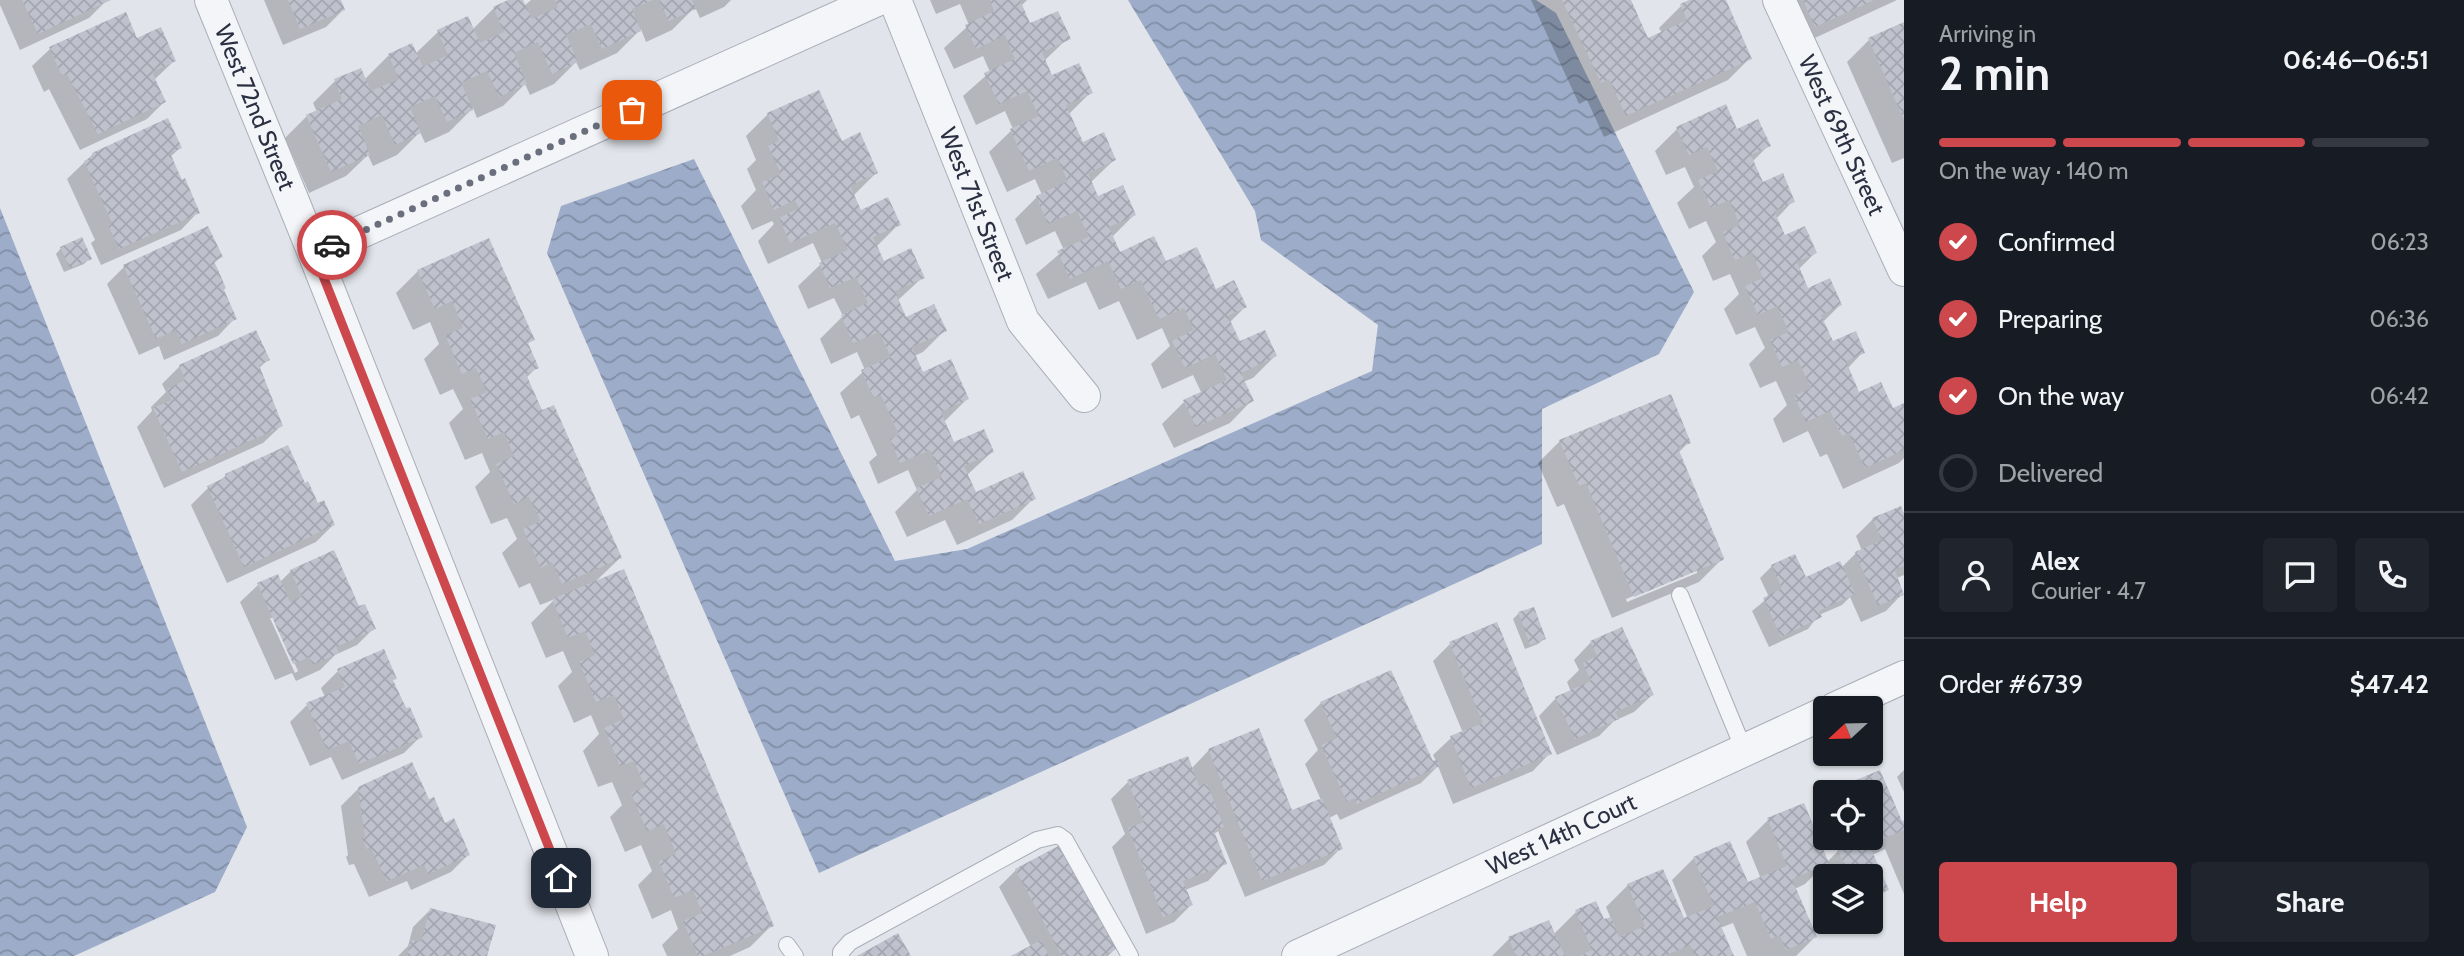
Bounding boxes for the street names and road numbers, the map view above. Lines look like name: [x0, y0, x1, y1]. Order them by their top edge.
street label: West 72nd Street: [209, 20, 302, 194]
street label: West 69th Street: [1793, 50, 1892, 220]
street label: West 71st Street: [933, 123, 1021, 285]
street label: West 14th Court: [1482, 787, 1641, 881]

